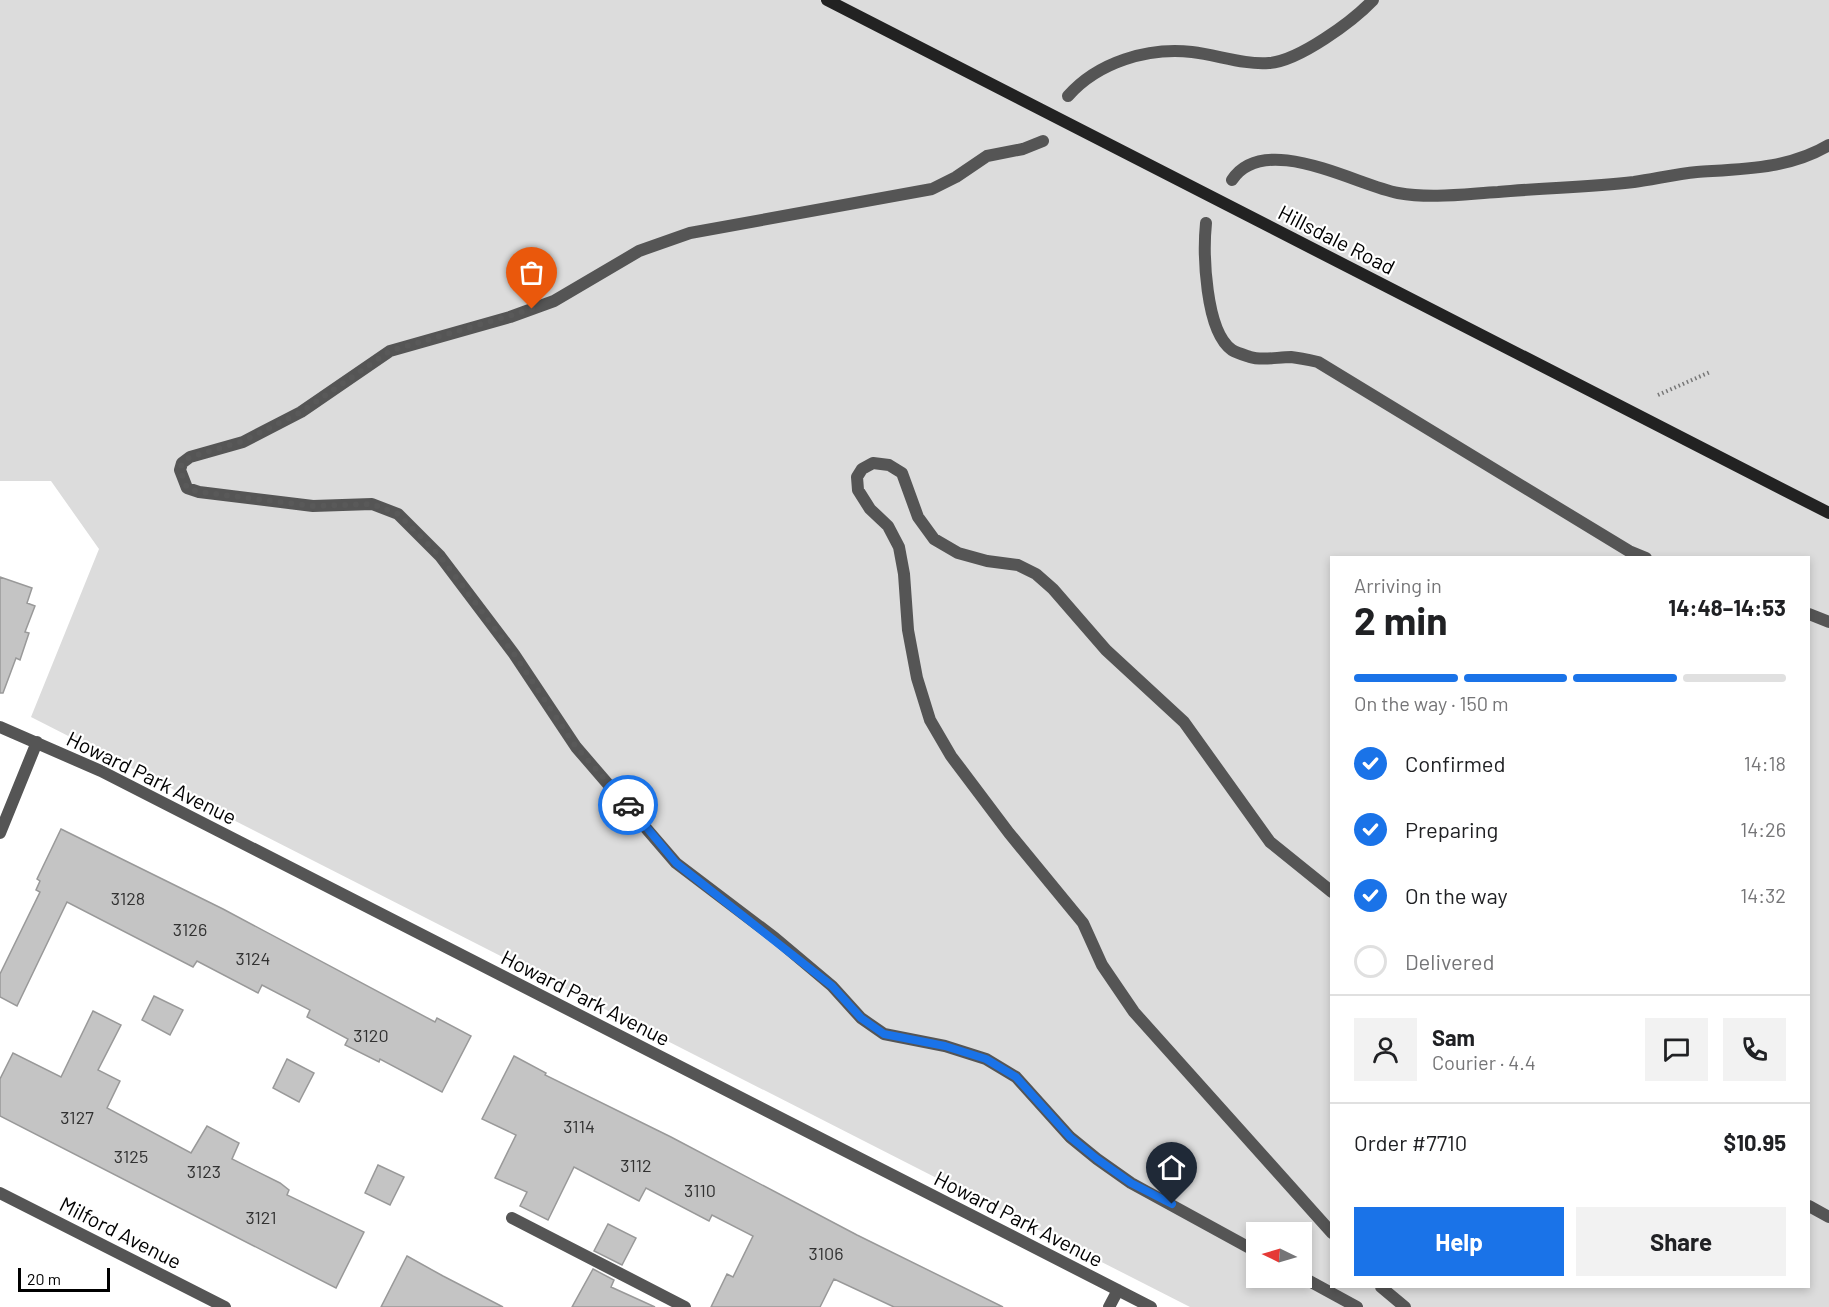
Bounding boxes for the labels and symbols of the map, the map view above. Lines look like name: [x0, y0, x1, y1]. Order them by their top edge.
street label: Hillsdale Road: [1274, 199, 1400, 279]
pin: [506, 247, 557, 309]
street label: Howard Park Avenue: [63, 725, 241, 829]
courier: [598, 775, 658, 835]
house number: 3128: [111, 887, 145, 909]
house number: 3126: [173, 918, 207, 940]
street label: Howard Park Avenue: [498, 944, 674, 1050]
house number: 3124: [235, 947, 271, 969]
house number: 3120: [353, 1024, 389, 1046]
house number: 3127: [60, 1106, 94, 1128]
house number: 3114: [563, 1115, 595, 1137]
pin: [1146, 1142, 1197, 1204]
house number: 3125: [114, 1145, 148, 1167]
house number: 3112: [620, 1154, 652, 1176]
house number: 3123: [187, 1160, 221, 1182]
street label: Howard Park Avenue: [931, 1165, 1107, 1271]
house number: 3110: [684, 1179, 716, 1201]
street label: Milford Avenue: [56, 1191, 186, 1273]
house number: 3121: [245, 1206, 277, 1228]
north arrow: [1246, 1222, 1312, 1288]
house number: 3106: [809, 1242, 843, 1264]
scale bar: [18, 1265, 110, 1292]

